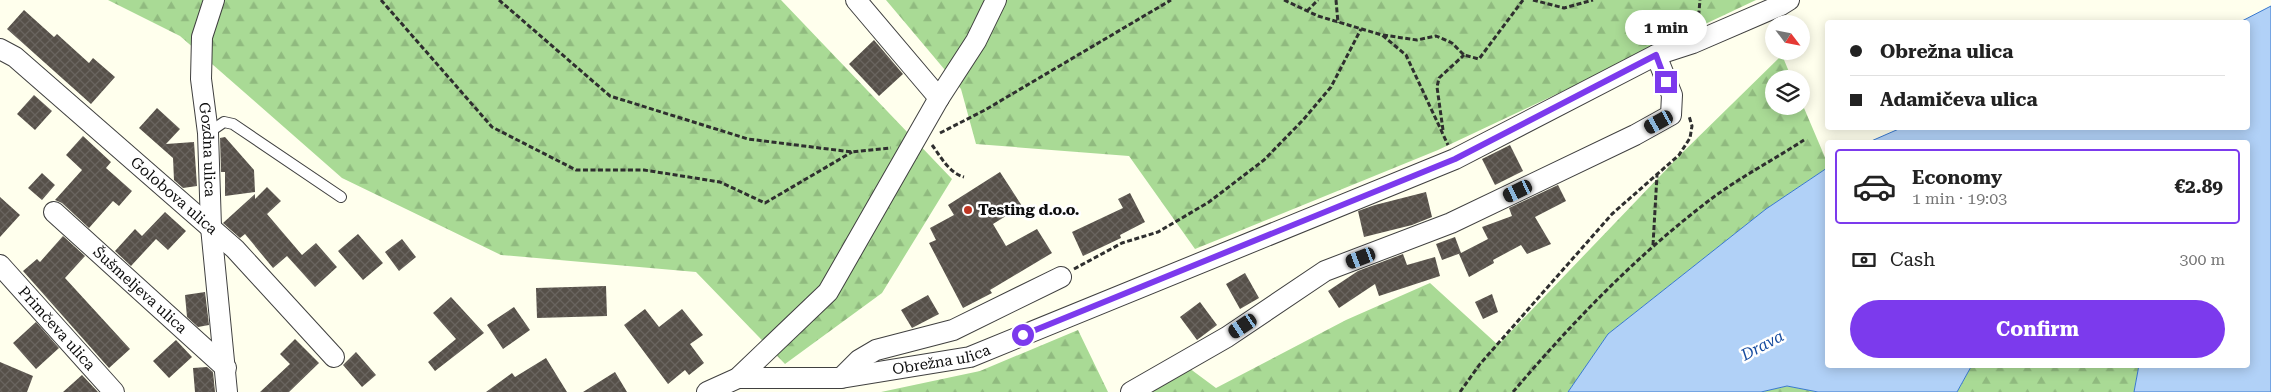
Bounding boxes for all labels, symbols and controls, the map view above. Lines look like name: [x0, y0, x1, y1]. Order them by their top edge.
callout: 1 min: [1625, 9, 1707, 44]
north arrow: [1765, 15, 1810, 60]
map controls: [1765, 15, 1810, 115]
text: 1 min: [1644, 18, 1688, 37]
text: Obrežna ulica: [1880, 40, 2013, 63]
button: layers: [1765, 70, 1810, 115]
route end: [1655, 71, 1677, 93]
text: Adamičeva ulica: [1880, 88, 2038, 111]
street label: Gozdna ulica: [195, 101, 219, 197]
car: [1642, 108, 1675, 136]
street label: Golobova ulica: [127, 153, 221, 238]
icon: car: [1852, 164, 1897, 209]
text: Economy: [1912, 166, 2002, 189]
text: €2.89: [2174, 175, 2223, 198]
car: [1501, 178, 1534, 204]
text: 1 min · 19:03: [1912, 189, 2007, 208]
place label: Testing d.o.o.: [978, 201, 1080, 219]
marker: Testing d.o.o.: [962, 204, 974, 216]
street label: Šušmeljeva ulica: [89, 243, 191, 337]
car: [1344, 246, 1377, 270]
icon: cash: [1850, 246, 1878, 274]
text: Cash: [1890, 248, 1935, 271]
text: 300 m: [2179, 250, 2225, 269]
street label: Primčeva ulica: [15, 283, 99, 374]
button: Confirm: [1850, 300, 2225, 358]
car: [1226, 311, 1259, 341]
route start: [1012, 324, 1034, 346]
water label: Drava: [1737, 326, 1787, 365]
street label: Obrežna ulica: [891, 341, 993, 379]

